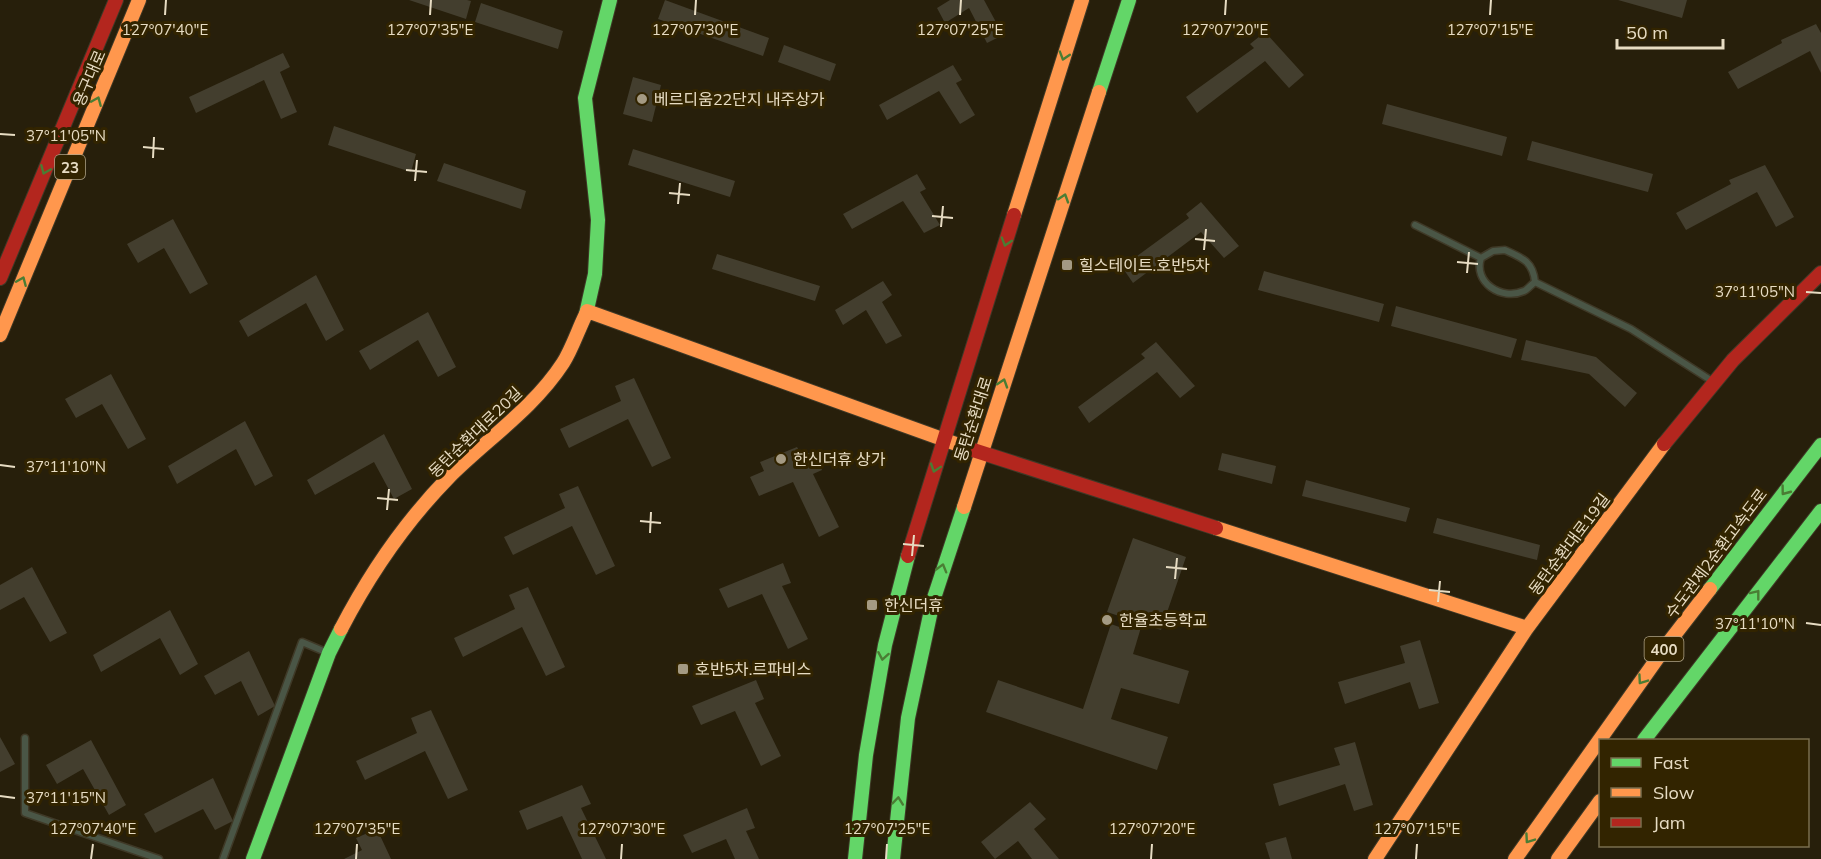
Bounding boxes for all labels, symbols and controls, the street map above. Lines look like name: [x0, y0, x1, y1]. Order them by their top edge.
scale bar: [1617, 12, 1724, 50]
text: 127°07'40"E: [122, 20, 208, 39]
text: 127°07'35"E: [387, 20, 473, 39]
text: 127°07'30"E: [652, 20, 738, 39]
text: 127°07'25"E: [917, 20, 1003, 39]
text: 127°07'20"E: [1182, 20, 1268, 39]
text: 127°07'15"E: [1447, 20, 1533, 39]
text: 50 m: [1626, 21, 1668, 44]
street label: 용구대로: [68, 47, 110, 109]
one-way arrow: [1059, 50, 1071, 61]
place label: 베르디움22단지 내주상가: [654, 89, 825, 109]
marker: 베르디움22단지 내주상가: [635, 92, 649, 106]
one-way arrow: [90, 96, 102, 107]
text: 37°11'05"N: [26, 126, 106, 145]
road number: 23: [55, 155, 85, 179]
one-way arrow: [40, 164, 52, 175]
one-way arrow: [1056, 193, 1069, 204]
one-way arrow: [1001, 236, 1013, 247]
place label: 힐스테이트.호반5차: [1079, 255, 1210, 275]
marker: 힐스테이트.호반5차: [1060, 258, 1074, 272]
one-way arrow: [15, 276, 27, 287]
text: 37°11'05"N: [1715, 282, 1795, 301]
street label: 동탄순환대로: [950, 374, 996, 464]
one-way arrow: [995, 378, 1008, 389]
street label: 동탄순환대로20길: [424, 382, 526, 482]
place label: 한신더휴 상가: [793, 449, 886, 469]
marker: 한신더휴 상가: [774, 452, 788, 466]
text: 37°11'10"N: [26, 457, 106, 476]
one-way arrow: [930, 462, 942, 473]
street label: 수도권제2순환고속도로: [1661, 484, 1771, 622]
one-way arrow: [1781, 484, 1792, 495]
street label: 동탄순환대로19길: [1524, 489, 1614, 599]
one-way arrow: [935, 563, 947, 574]
one-way arrow: [1748, 589, 1759, 600]
place label: 한신더휴: [884, 595, 943, 615]
marker: 한신더휴: [865, 598, 879, 612]
place label: 한율초등학교: [1119, 610, 1207, 630]
marker: 한율초등학교: [1100, 613, 1114, 627]
text: 37°11'10"N: [1715, 614, 1795, 633]
road number: 400: [1644, 637, 1684, 661]
one-way arrow: [878, 651, 890, 661]
place label: 호반5차.르파비스: [695, 659, 811, 679]
marker: 호반5차.르파비스: [676, 662, 690, 676]
one-way arrow: [1638, 674, 1649, 685]
legend: [1599, 739, 1809, 847]
text: Fast: [1653, 751, 1689, 774]
text: Slow: [1653, 781, 1695, 804]
text: 37°11'15"N: [26, 788, 106, 807]
one-way arrow: [891, 796, 904, 805]
text: Jam: [1653, 811, 1686, 834]
text: 127°07'40"E: [50, 819, 136, 838]
text: 127°07'35"E: [314, 819, 400, 838]
text: 127°07'30"E: [579, 819, 665, 838]
text: 127°07'25"E: [844, 819, 930, 838]
text: 127°07'20"E: [1109, 819, 1195, 838]
text: 127°07'15"E: [1374, 819, 1460, 838]
one-way arrow: [1525, 832, 1536, 843]

